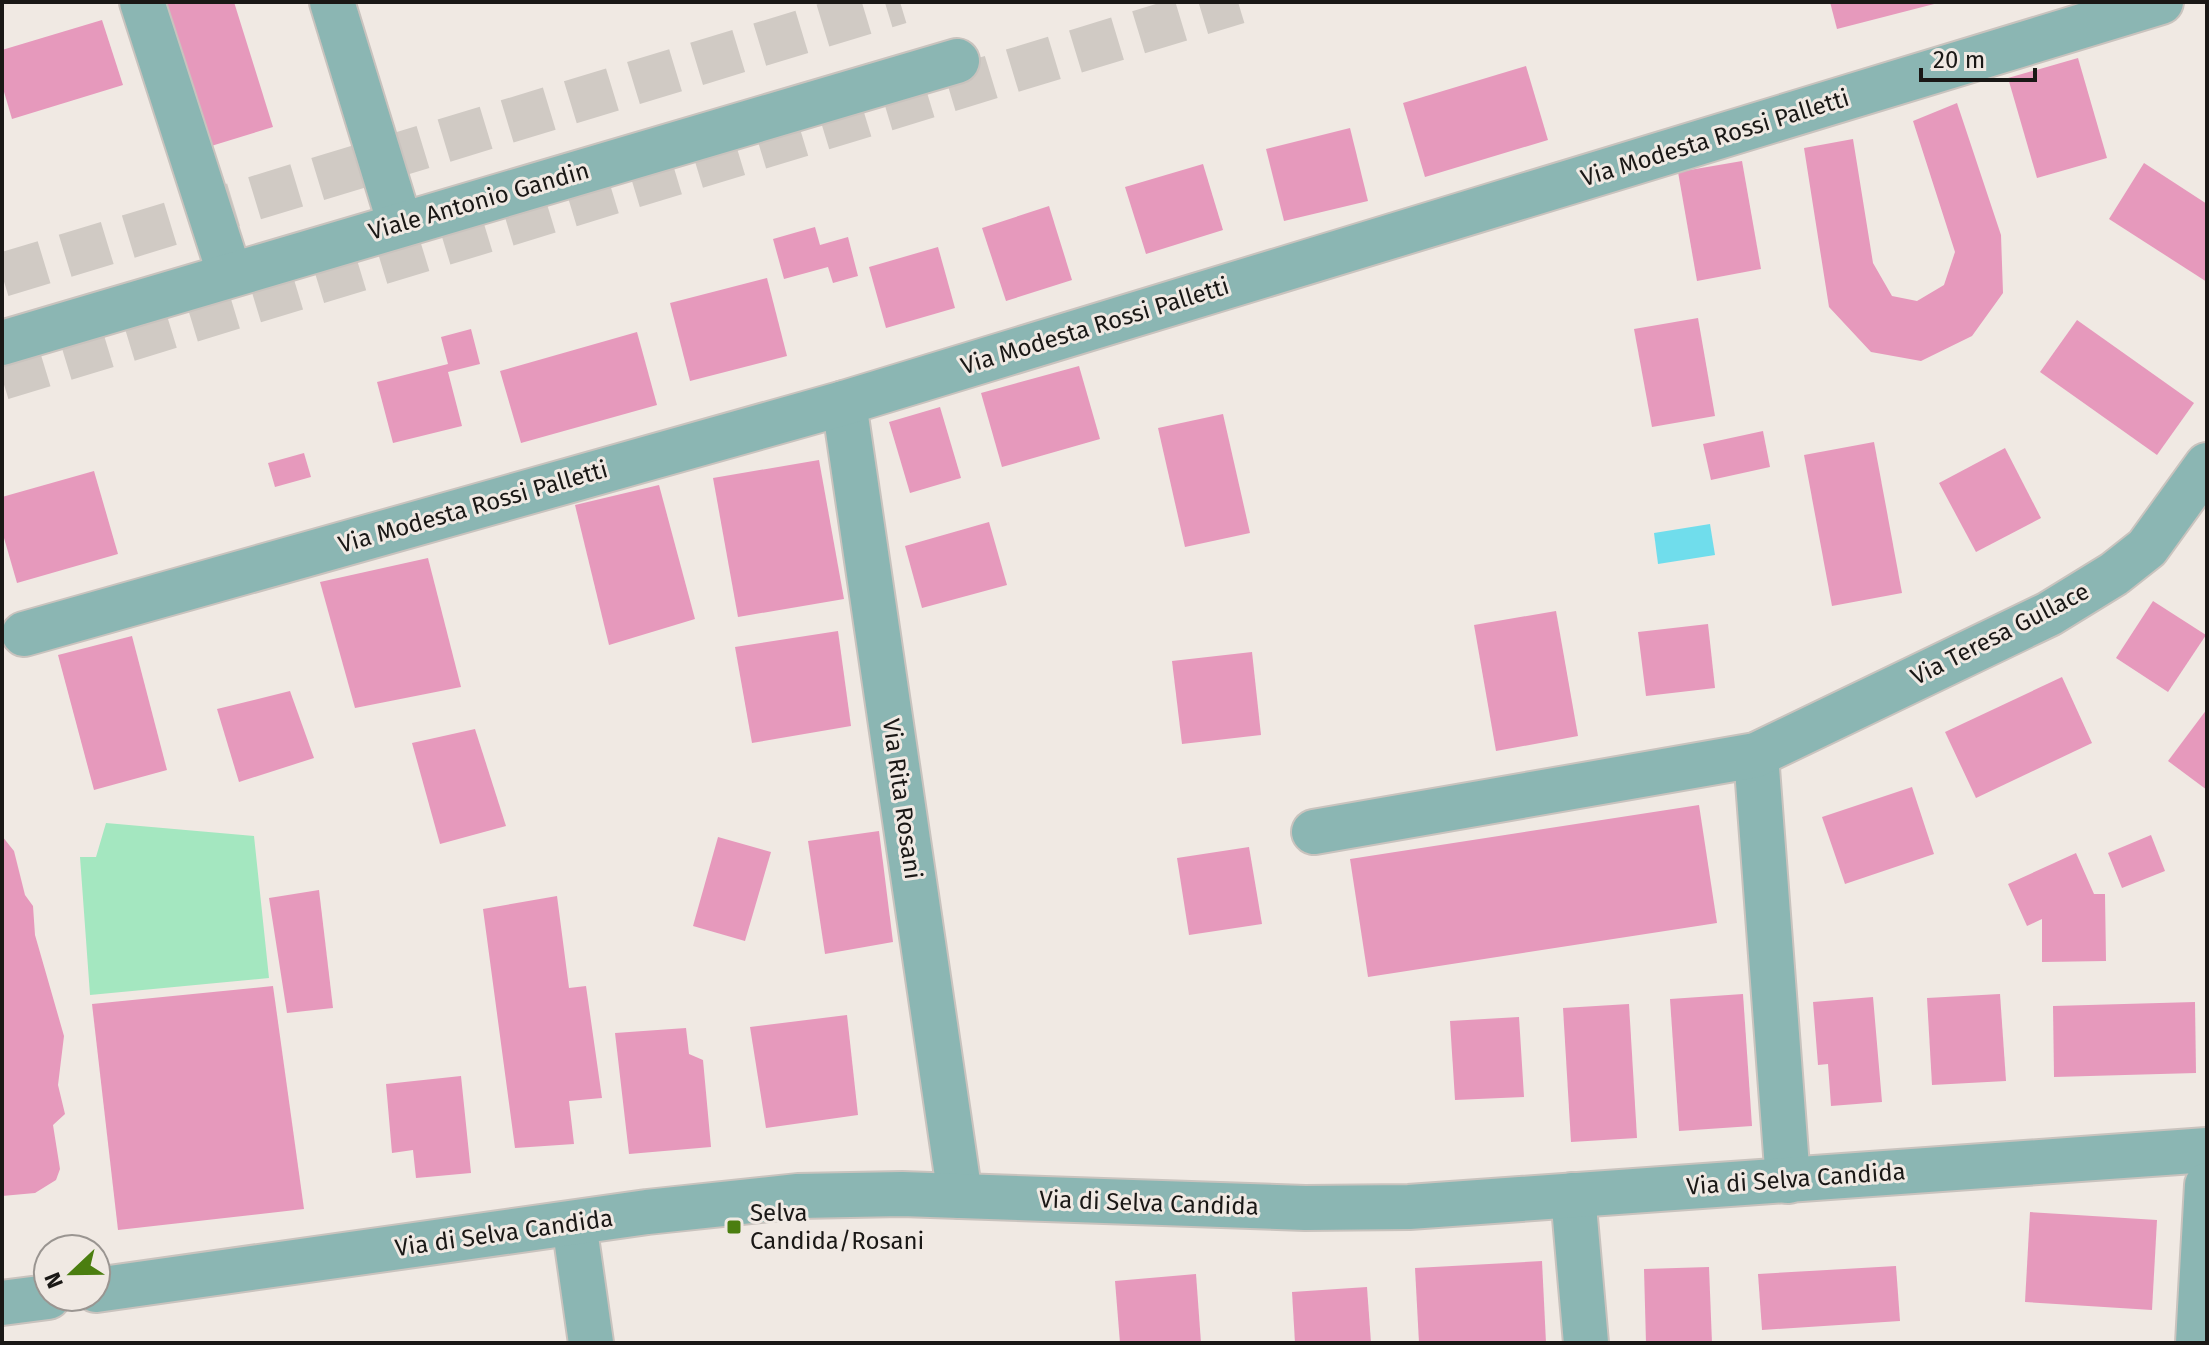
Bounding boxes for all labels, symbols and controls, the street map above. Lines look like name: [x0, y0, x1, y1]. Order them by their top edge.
scale bar: [1921, 32, 2035, 82]
text: 20 m: [1933, 46, 1985, 74]
street label: Via Modesta Rossi Palletti: [1578, 84, 1852, 192]
street label: Viale Antonio Gandin: [366, 156, 592, 246]
street label: Via Modesta Rossi Palletti: [958, 272, 1232, 380]
street label: Via Modesta Rossi Palletti: [335, 455, 611, 559]
street label: Via Teresa Gullace: [1906, 577, 2094, 691]
street label: Via Rita Rosani: [877, 717, 927, 881]
street label: Via di Selva Candida: [1685, 1157, 1907, 1201]
street label: Via di Selva Candida: [1039, 1185, 1259, 1221]
place label: Selva Candida/Rosani: [750, 1199, 924, 1255]
street label: Via di Selva Candida: [393, 1204, 615, 1262]
marker: Selva Candida/Rosani: [725, 1218, 743, 1236]
north arrow: [32, 1233, 112, 1313]
text: N: [39, 1268, 69, 1292]

